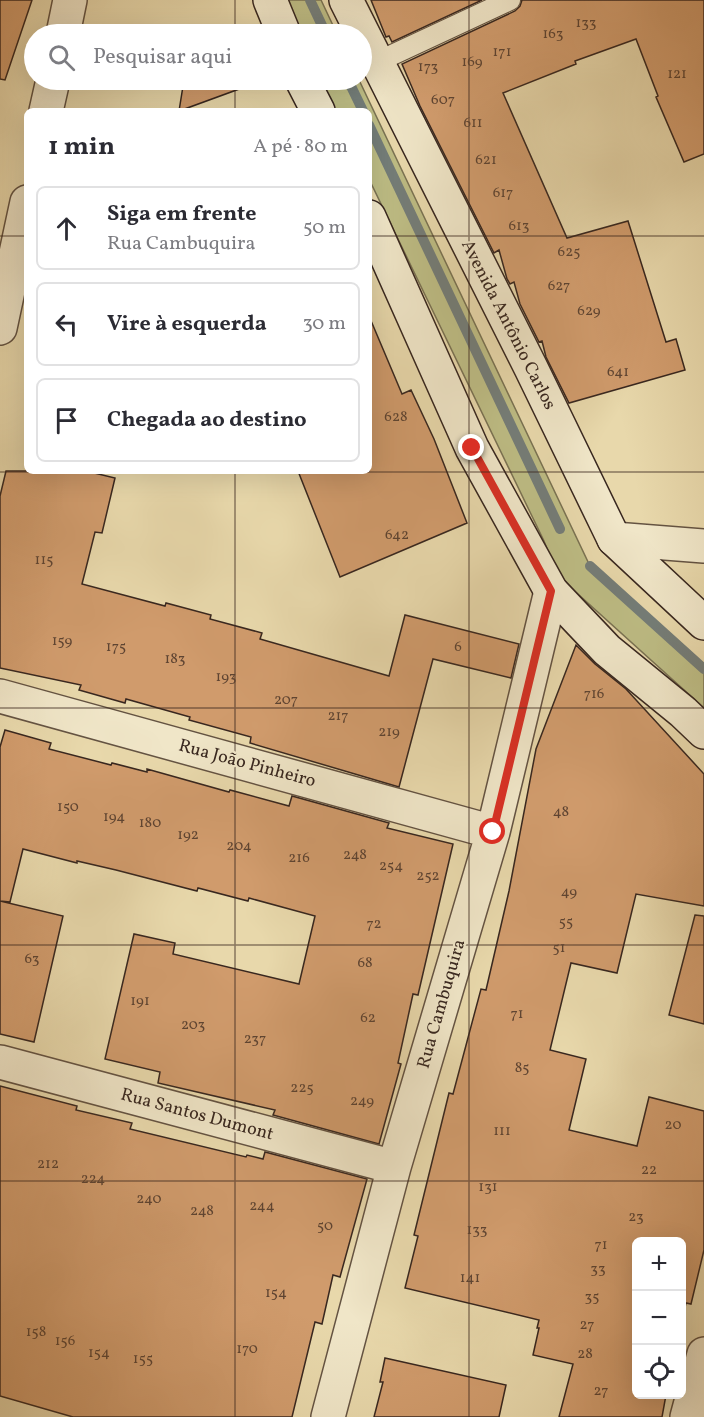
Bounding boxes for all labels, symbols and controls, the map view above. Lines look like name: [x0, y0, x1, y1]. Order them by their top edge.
house number: 133: [575, 13, 597, 34]
search box: [24, 24, 372, 90]
house number: 163: [543, 24, 563, 45]
icon: search: [45, 41, 78, 74]
text: Pesquisar aqui: [93, 42, 232, 73]
house number: 171: [493, 42, 511, 63]
house number: 169: [461, 52, 483, 73]
house number: 173: [418, 57, 438, 78]
house number: 121: [667, 64, 687, 85]
house number: 607: [431, 90, 455, 111]
house number: 611: [463, 113, 483, 134]
text: 1 min: [48, 129, 115, 165]
text: A pé · 80 m: [253, 133, 348, 161]
house number: 621: [475, 150, 497, 171]
house number: 617: [493, 183, 513, 204]
text: Siga em frente: [107, 199, 257, 230]
icon: ahead: [50, 212, 83, 245]
text: 50 m: [303, 214, 346, 242]
house number: 613: [508, 216, 530, 237]
text: Rua Cambuquira: [107, 230, 255, 258]
street label: Avenida Antônio Carlos: [454, 236, 562, 414]
house number: 625: [558, 242, 580, 263]
house number: 627: [548, 276, 570, 297]
house number: 629: [577, 301, 601, 322]
icon: left: [50, 308, 83, 341]
text: Vire à esquerda: [107, 309, 267, 340]
text: 30 m: [302, 310, 346, 338]
house number: 641: [607, 362, 629, 383]
icon: arrive: [50, 404, 83, 437]
text: Chegada ao destino: [107, 405, 307, 436]
house number: 628: [384, 407, 408, 428]
route end: [458, 434, 484, 460]
house number: 642: [385, 525, 409, 546]
house number: 115: [35, 550, 53, 571]
house number: 159: [52, 631, 72, 652]
house number: 175: [106, 637, 126, 658]
house number: 6: [454, 637, 462, 658]
house number: 183: [164, 649, 186, 670]
house number: 193: [215, 667, 237, 688]
house number: 716: [584, 684, 604, 705]
house number: 207: [274, 690, 298, 711]
house number: 217: [327, 706, 349, 727]
house number: 219: [378, 722, 400, 743]
street label: Rua João Pinheiro: [176, 734, 318, 794]
house number: 150: [57, 797, 79, 818]
house number: 48: [553, 802, 569, 823]
house number: 194: [103, 807, 125, 828]
house number: 180: [139, 813, 161, 834]
route start: [479, 818, 505, 844]
house number: 192: [177, 825, 199, 846]
house number: 204: [226, 836, 252, 857]
house number: 248: [343, 845, 367, 866]
house number: 216: [288, 848, 310, 869]
house number: 254: [379, 856, 403, 877]
house number: 252: [416, 866, 440, 887]
house number: 49: [561, 882, 577, 903]
house number: 55: [559, 912, 573, 933]
house number: 72: [366, 914, 382, 935]
street label: Rua Cambuquira: [412, 936, 472, 1072]
house number: 51: [552, 938, 566, 959]
house number: 63: [24, 949, 40, 970]
house number: 68: [357, 953, 373, 974]
house number: 191: [130, 991, 150, 1012]
house number: 71: [510, 1004, 524, 1025]
house number: 62: [360, 1008, 376, 1029]
house number: 203: [181, 1015, 205, 1036]
house number: 237: [244, 1029, 266, 1050]
house number: 85: [515, 1058, 529, 1079]
house number: 225: [290, 1078, 314, 1099]
street label: Rua Santos Dumont: [118, 1083, 276, 1147]
house number: 249: [350, 1091, 374, 1112]
house number: 20: [665, 1115, 681, 1136]
house number: 111: [493, 1121, 511, 1142]
house number: 212: [37, 1154, 59, 1175]
house number: 22: [641, 1160, 657, 1181]
house number: 224: [81, 1169, 105, 1190]
house number: 131: [478, 1177, 498, 1198]
house number: 240: [136, 1189, 162, 1210]
house number: 244: [249, 1196, 275, 1217]
house number: 248: [190, 1201, 214, 1222]
house number: 23: [628, 1207, 644, 1228]
house number: 50: [317, 1216, 333, 1237]
house number: 133: [466, 1220, 488, 1241]
house number: 71: [594, 1235, 608, 1256]
map controls: [632, 1237, 686, 1399]
button: +: [632, 1237, 686, 1291]
house number: 33: [590, 1259, 606, 1280]
house number: 141: [460, 1268, 480, 1289]
house number: 154: [265, 1283, 287, 1304]
house number: 35: [585, 1287, 599, 1308]
button: −: [632, 1291, 686, 1345]
house number: 27: [580, 1315, 594, 1336]
house number: 158: [26, 1322, 46, 1343]
house number: 156: [55, 1331, 75, 1352]
house number: 170: [236, 1339, 258, 1360]
house number: 154: [88, 1343, 110, 1364]
house number: 28: [577, 1344, 593, 1365]
button: locate: [632, 1345, 686, 1399]
house number: 155: [133, 1349, 153, 1370]
house number: 27: [594, 1381, 608, 1402]

